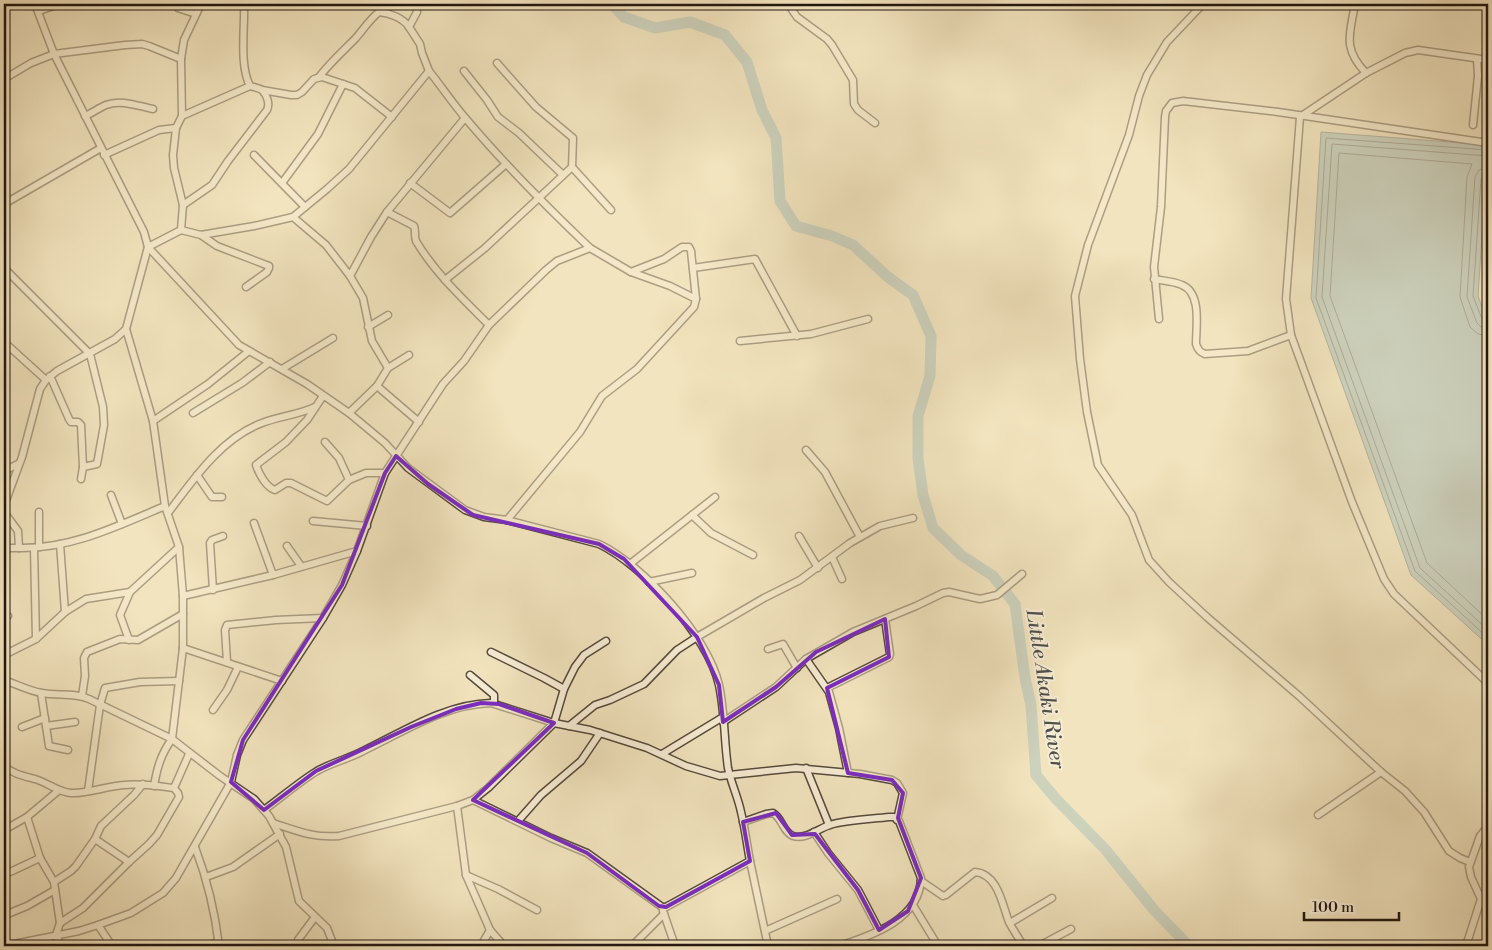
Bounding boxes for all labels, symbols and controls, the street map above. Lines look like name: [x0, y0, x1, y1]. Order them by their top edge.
water label: Little Akaki River: [1019, 607, 1071, 772]
scale bar: [1304, 890, 1400, 922]
text: 100 m: [1312, 898, 1354, 917]

